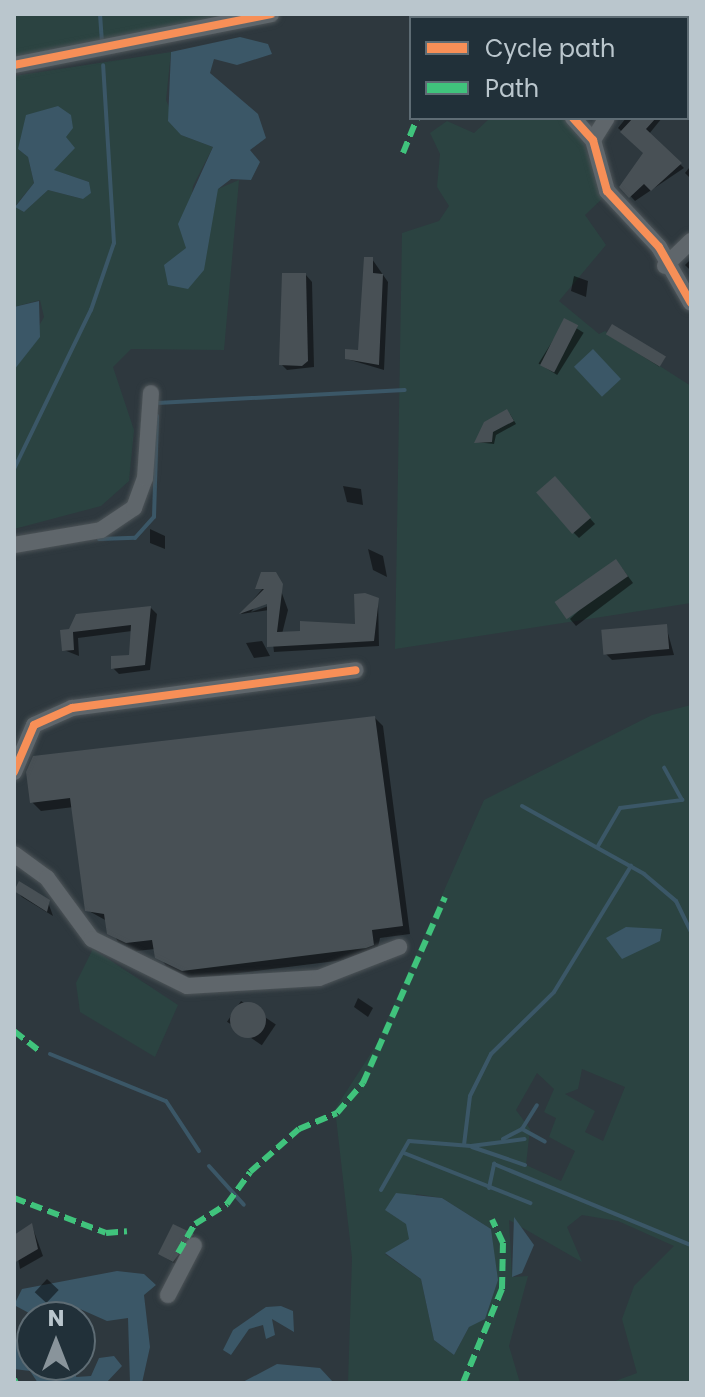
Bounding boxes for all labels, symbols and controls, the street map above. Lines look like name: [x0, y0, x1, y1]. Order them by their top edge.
legend: [409, 16, 689, 120]
text: Cycle path: [485, 32, 615, 65]
text: Path: [485, 72, 539, 105]
north arrow: [16, 1301, 96, 1381]
text: N: [48, 1303, 64, 1334]

